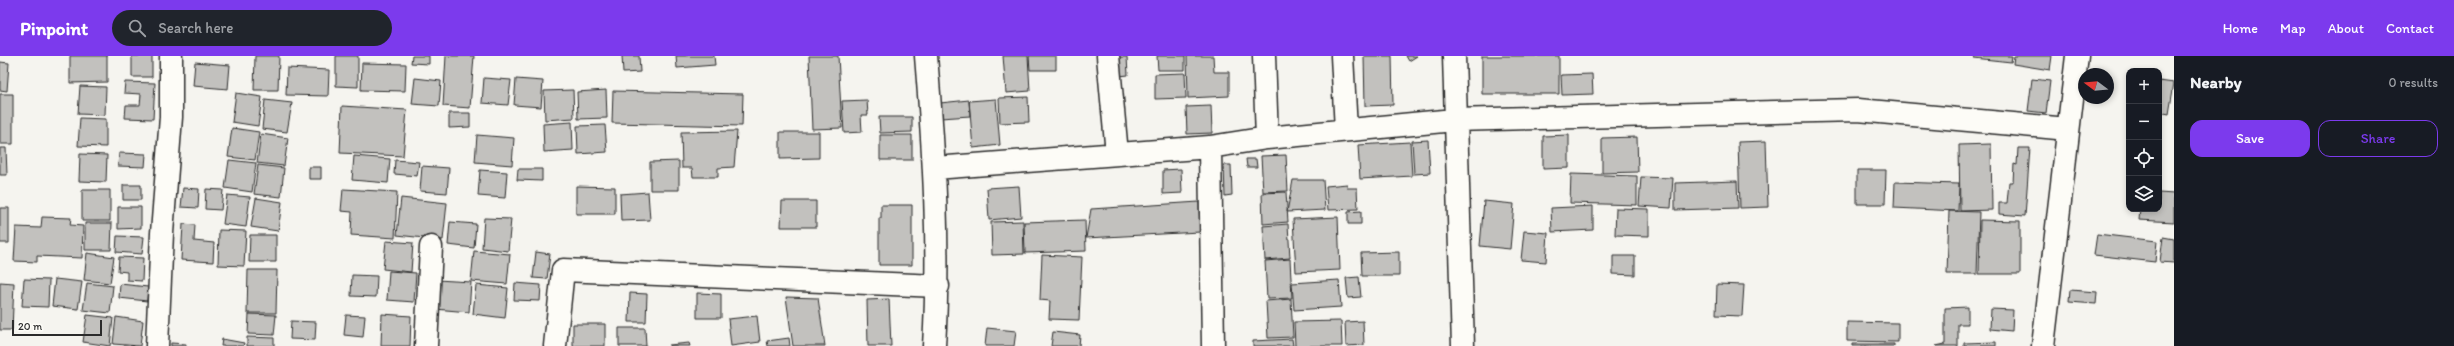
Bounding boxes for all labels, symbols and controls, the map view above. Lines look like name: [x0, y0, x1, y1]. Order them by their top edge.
search box: [112, 10, 392, 46]
text: Pinpoint: [20, 17, 88, 40]
icon: search: [126, 17, 148, 39]
text: Search here: [158, 19, 233, 37]
text: Home: [2223, 20, 2258, 37]
text: Map: [2280, 20, 2306, 37]
text: About: [2328, 20, 2364, 37]
text: Contact: [2386, 20, 2434, 37]
north arrow: [2078, 68, 2114, 104]
map controls: [2126, 68, 2162, 212]
button: +: [2126, 68, 2162, 104]
text: Nearby: [2190, 72, 2242, 92]
text: 0 results: [2388, 75, 2438, 90]
button: −: [2126, 104, 2162, 140]
button: Save: [2190, 120, 2310, 157]
button: Share: [2318, 120, 2438, 157]
button: locate: [2126, 140, 2162, 176]
button: layers: [2126, 176, 2162, 212]
scale bar: [12, 318, 102, 337]
text: 20 m: [18, 320, 42, 333]

